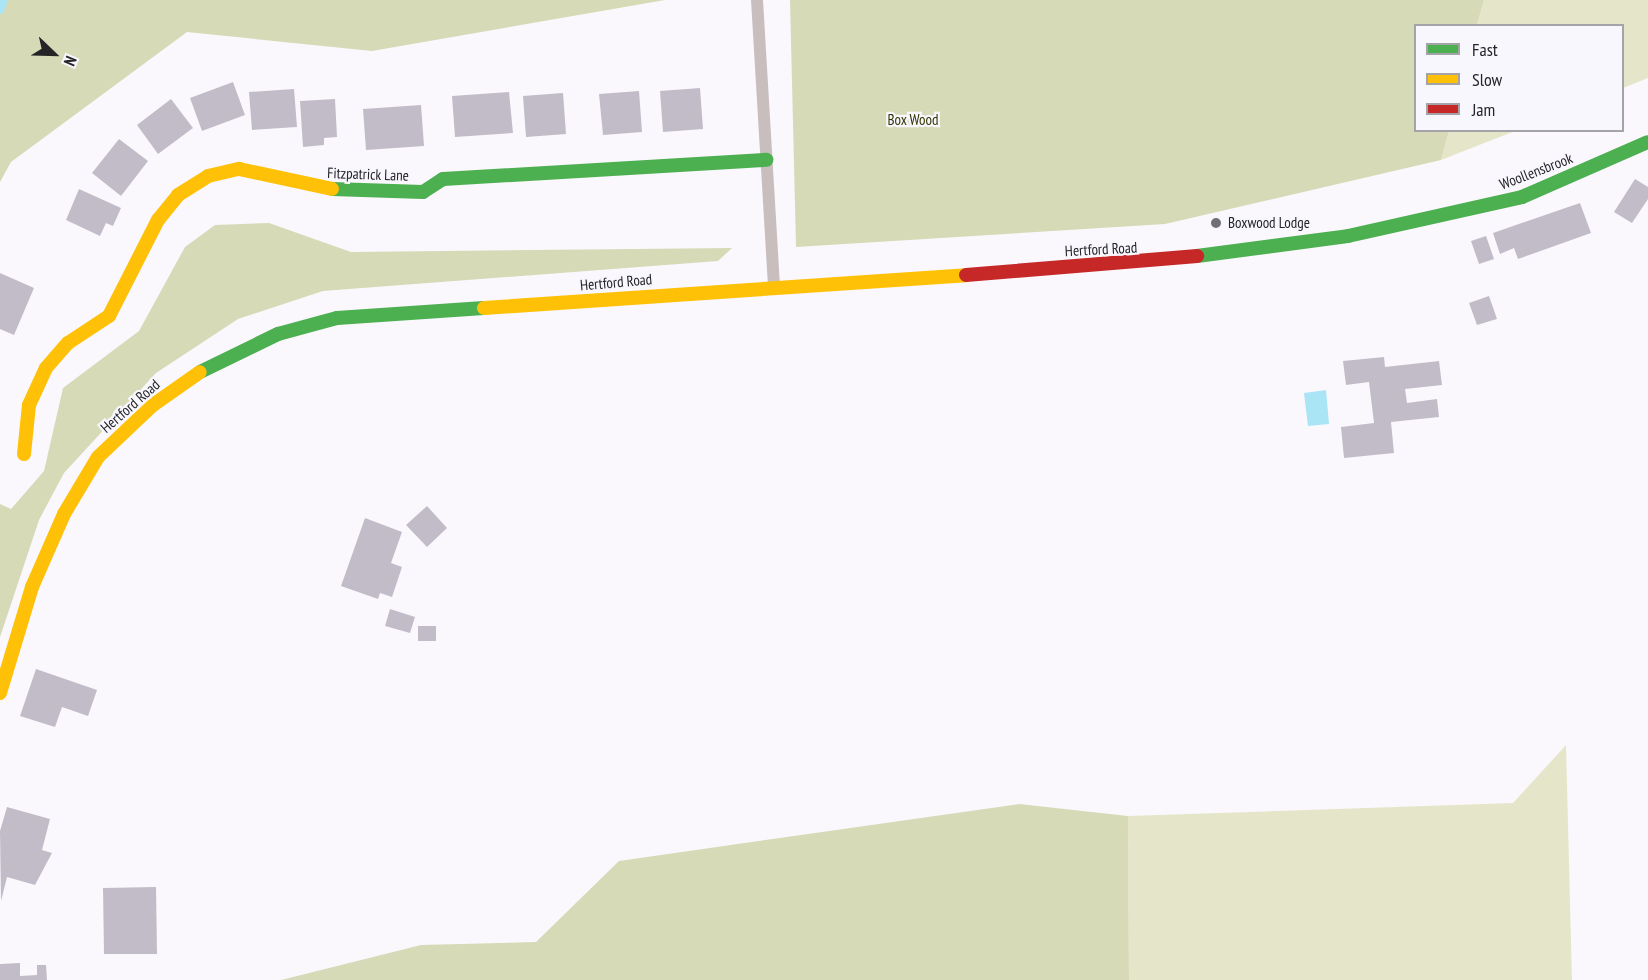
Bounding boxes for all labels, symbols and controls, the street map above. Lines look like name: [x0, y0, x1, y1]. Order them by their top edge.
north arrow: [24, 24, 84, 84]
legend: [1414, 24, 1624, 132]
text: Fast: [1472, 38, 1498, 61]
text: N: [60, 53, 81, 69]
text: Slow: [1472, 68, 1502, 91]
text: Jam: [1472, 98, 1495, 121]
park label: Box Wood: [887, 111, 939, 129]
street label: Woollensbrook: [1497, 149, 1575, 193]
street label: Fitzpatrick Lane: [327, 164, 409, 184]
place label: Boxwood Lodge: [1228, 214, 1310, 232]
marker: Boxwood Lodge: [1209, 216, 1223, 230]
street label: Hertford Road: [1064, 238, 1138, 260]
street label: Hertford Road: [579, 270, 653, 294]
street label: Hertford Road: [97, 375, 163, 437]

